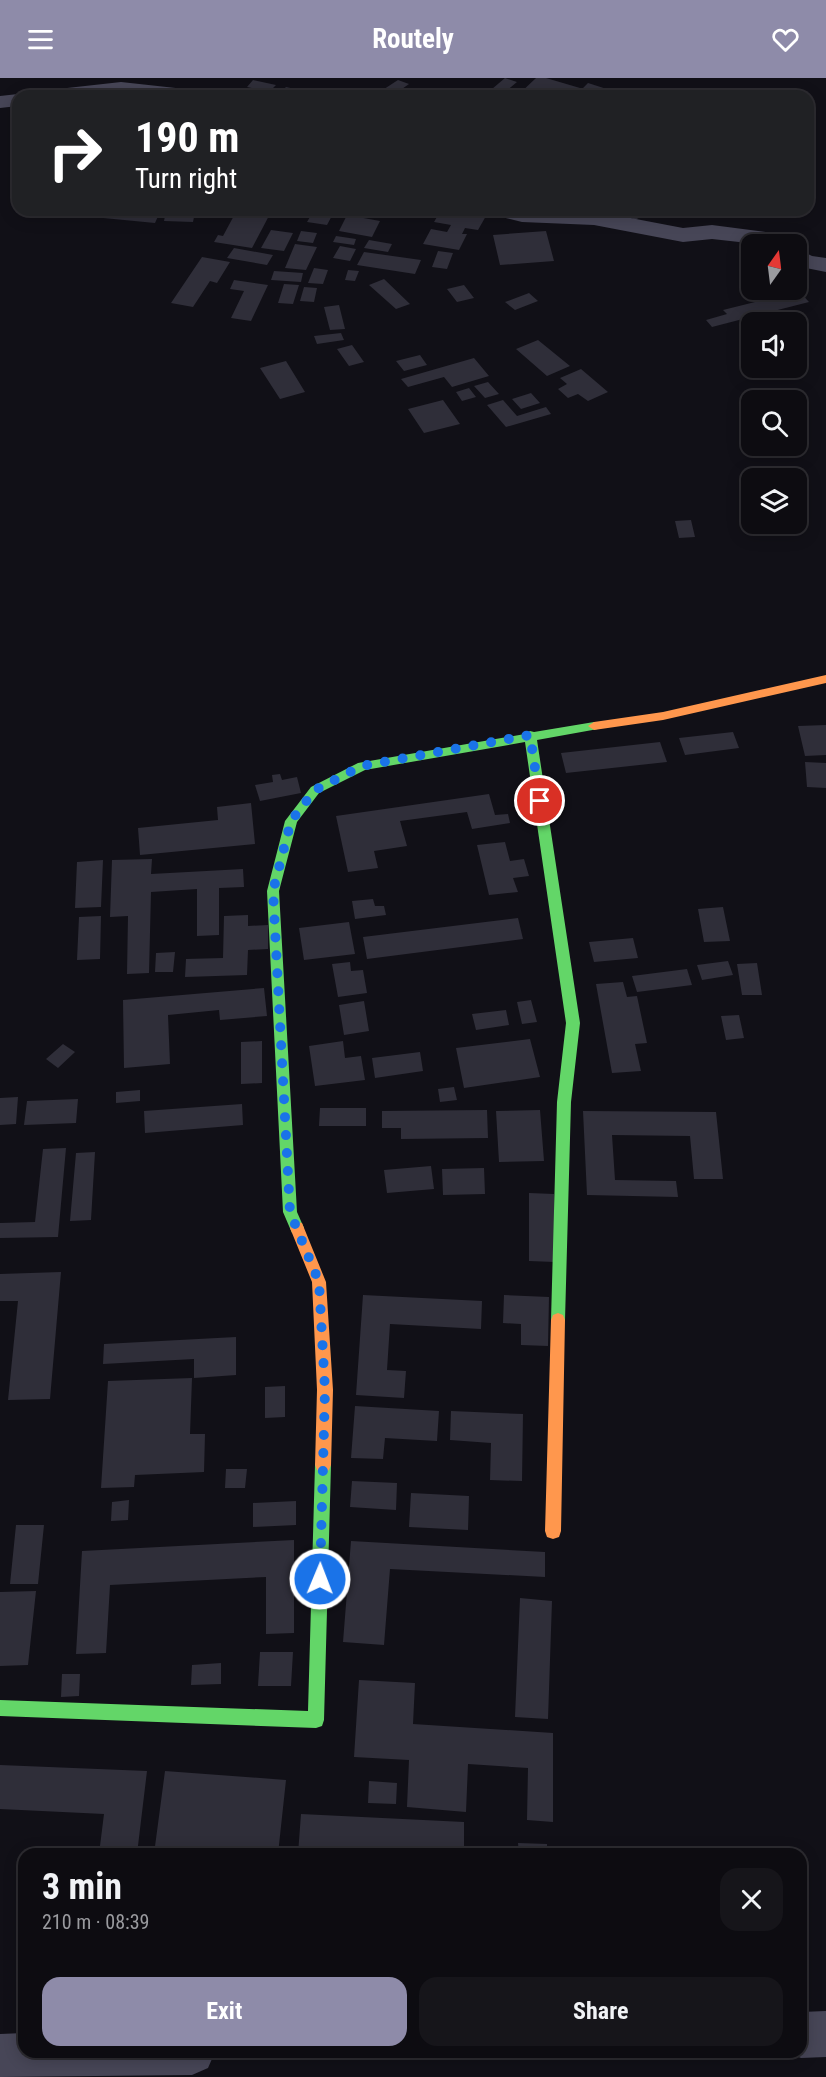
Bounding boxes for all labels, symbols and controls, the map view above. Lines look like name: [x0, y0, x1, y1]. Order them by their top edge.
icon: menu: [24, 23, 57, 56]
text: Routely: [372, 23, 454, 55]
icon: heart: [769, 23, 802, 56]
text: 190 m: [135, 113, 240, 162]
icon: right: [36, 114, 114, 192]
text: Turn right: [135, 163, 237, 195]
north arrow: [741, 234, 807, 300]
map controls: [741, 234, 807, 534]
button: sound: [741, 312, 807, 378]
button: search: [741, 390, 807, 456]
button: layers: [741, 468, 807, 534]
pin: [514, 775, 565, 826]
icon: arrive: [523, 784, 556, 817]
position arrow: [288, 1547, 352, 1611]
text: 3 min: [42, 1866, 122, 1908]
button: close: [720, 1868, 783, 1931]
text: 210 m · 08:39: [42, 1910, 149, 1934]
button: Exit: [42, 1977, 407, 2046]
button: Share: [419, 1977, 783, 2046]

